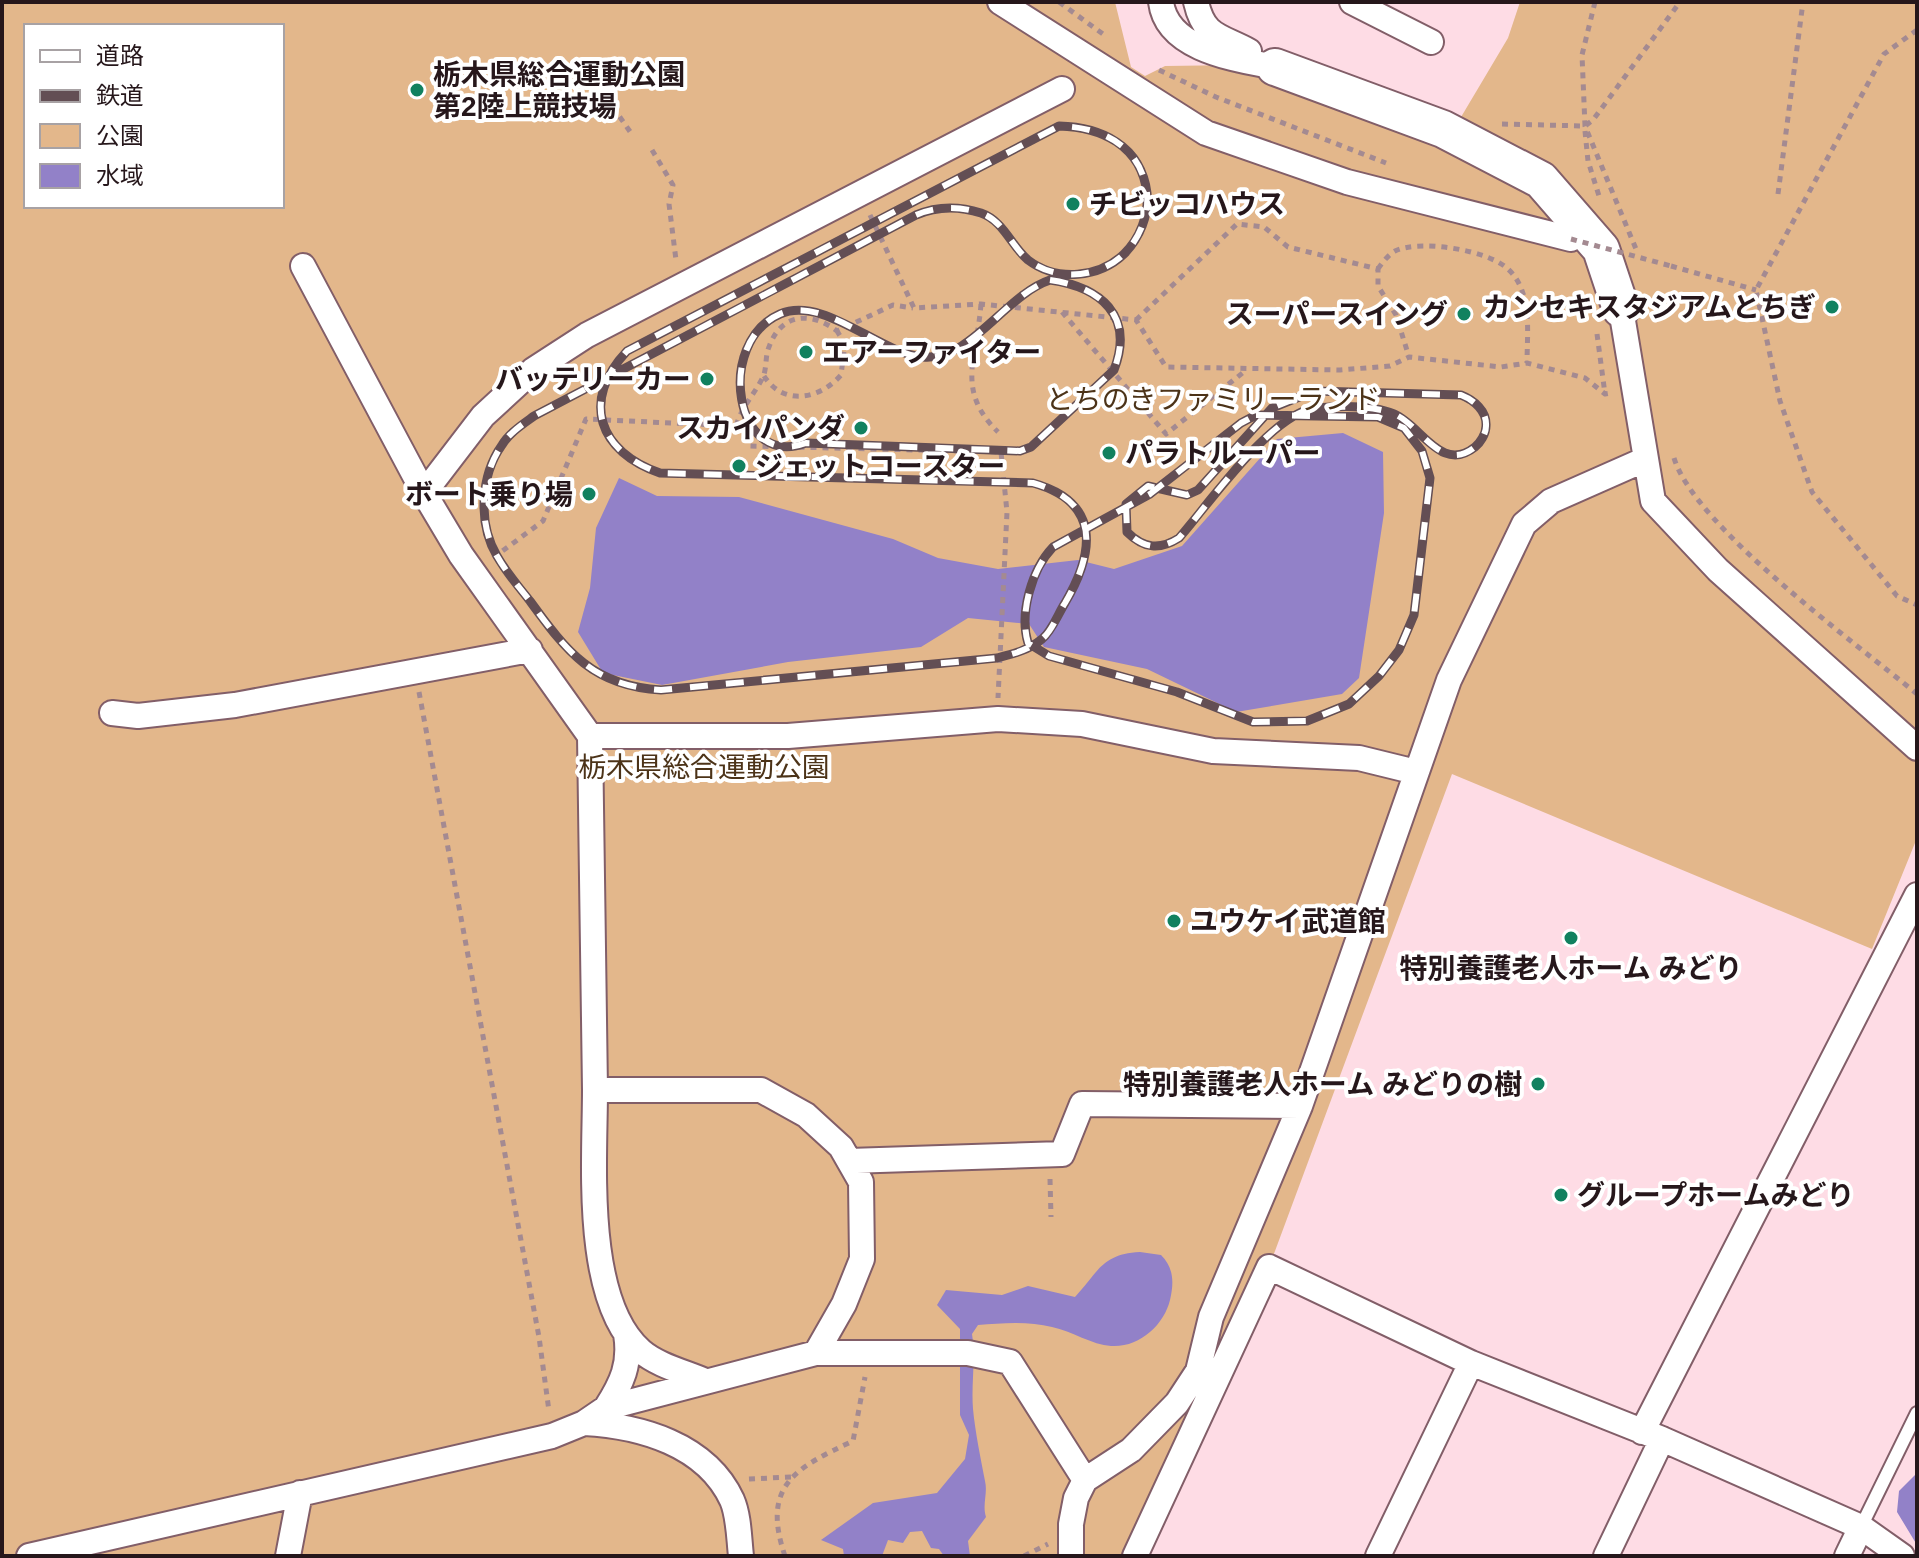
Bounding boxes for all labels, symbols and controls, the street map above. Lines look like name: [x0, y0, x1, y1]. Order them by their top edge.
legend: [24, 24, 284, 208]
text: 道路: [96, 42, 144, 69]
place label: 栃木県総合運動公園 第2陸上競技場: [433, 59, 685, 122]
marker: 栃木県総合運動公園 第2陸上競技場: [408, 81, 426, 99]
text: 鉄道: [96, 82, 144, 109]
text: 公園: [96, 122, 144, 149]
text: 水域: [96, 162, 144, 189]
place label: チビッコハウス: [1089, 189, 1285, 220]
marker: チビッコハウス: [1064, 195, 1082, 213]
place label: カンセキスタジアムとちぎ: [1483, 292, 1816, 323]
marker: カンセキスタジアムとちぎ: [1823, 298, 1841, 316]
place label: スーパースイング: [1226, 299, 1448, 330]
marker: スーパースイング: [1455, 305, 1473, 323]
place label: エアーファイター: [822, 337, 1042, 368]
marker: エアーファイター: [797, 343, 815, 361]
place label: バッテリーカー: [495, 364, 691, 395]
marker: バッテリーカー: [698, 370, 716, 388]
park label: とちのきファミリーランド: [1045, 384, 1381, 415]
place label: スカイパンダ: [676, 413, 845, 444]
marker: スカイパンダ: [852, 419, 870, 437]
place label: パラトルーパー: [1125, 438, 1321, 469]
marker: パラトルーパー: [1100, 444, 1118, 462]
place label: ジェットコースター: [755, 451, 1006, 482]
marker: ジェットコースター: [730, 457, 748, 475]
place label: ボート乗り場: [405, 479, 573, 510]
marker: ボート乗り場: [580, 485, 598, 503]
park label: 栃木県総合運動公園: [578, 752, 830, 783]
place label: ユウケイ武道館: [1190, 906, 1385, 937]
marker: ユウケイ武道館: [1165, 912, 1183, 930]
marker: 特別養護老人ホーム みどり: [1562, 929, 1580, 947]
place label: 特別養護老人ホーム みどり: [1400, 953, 1742, 984]
place label: 特別養護老人ホーム みどりの樹: [1123, 1069, 1522, 1100]
marker: 特別養護老人ホーム みどりの樹: [1529, 1075, 1547, 1093]
place label: グループホームみどり: [1577, 1180, 1854, 1211]
marker: グループホームみどり: [1552, 1186, 1570, 1204]

